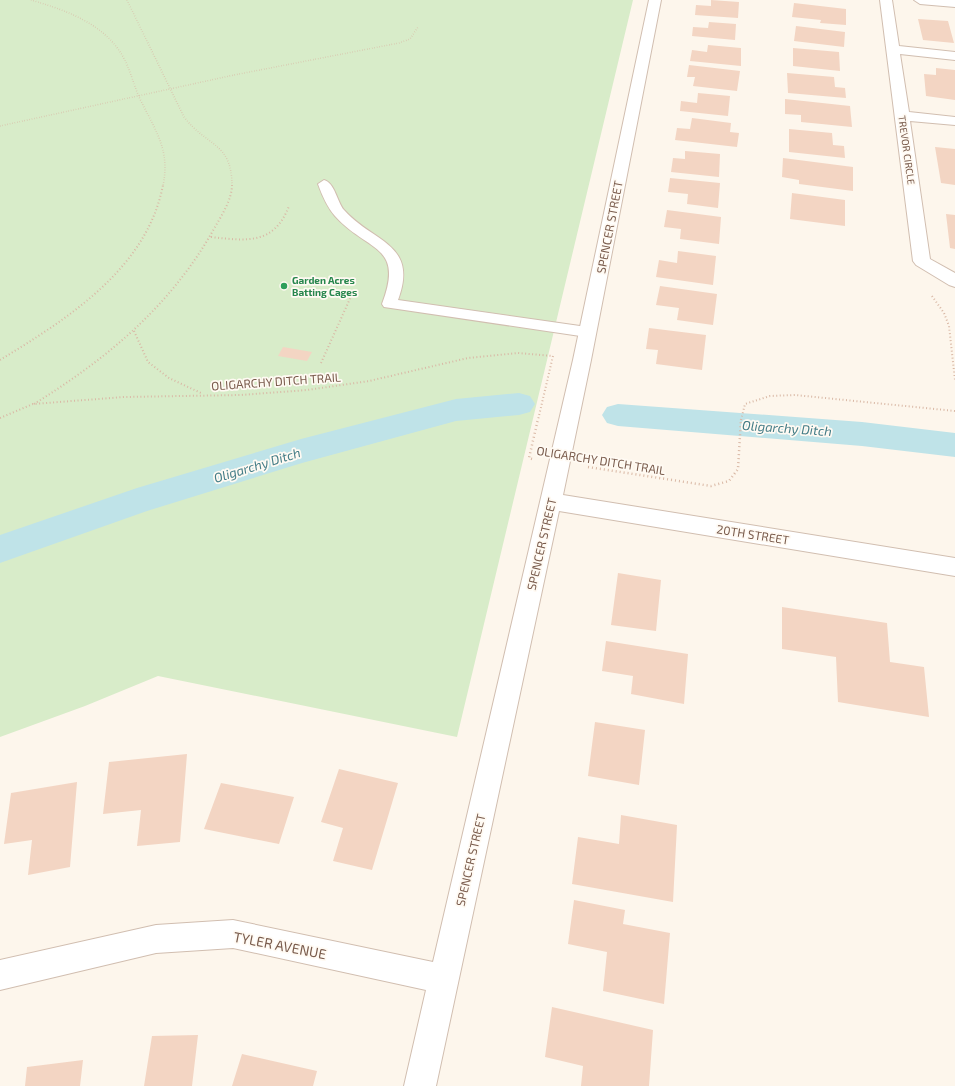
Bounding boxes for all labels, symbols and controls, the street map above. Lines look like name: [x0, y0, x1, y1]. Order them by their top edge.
street label: TREVOR CIRCLE: [896, 115, 918, 186]
street label: SPENCER STREET: [593, 179, 625, 275]
place label: Garden Acres Batting Cages: [292, 274, 357, 298]
marker: Garden Acres Batting Cages: [279, 281, 289, 291]
street label: OLIGARCHY DITCH TRAIL: [211, 369, 341, 393]
water label: Oligarchy Ditch: [742, 417, 832, 439]
street label: OLIGARCHY DITCH TRAIL: [536, 443, 666, 477]
water label: Oligarchy Ditch: [212, 444, 302, 486]
street label: SPENCER STREET: [524, 497, 558, 591]
street label: 20TH STREET: [716, 521, 790, 547]
street label: SPENCER STREET: [453, 813, 487, 907]
street label: TYLER AVENUE: [232, 928, 328, 962]

